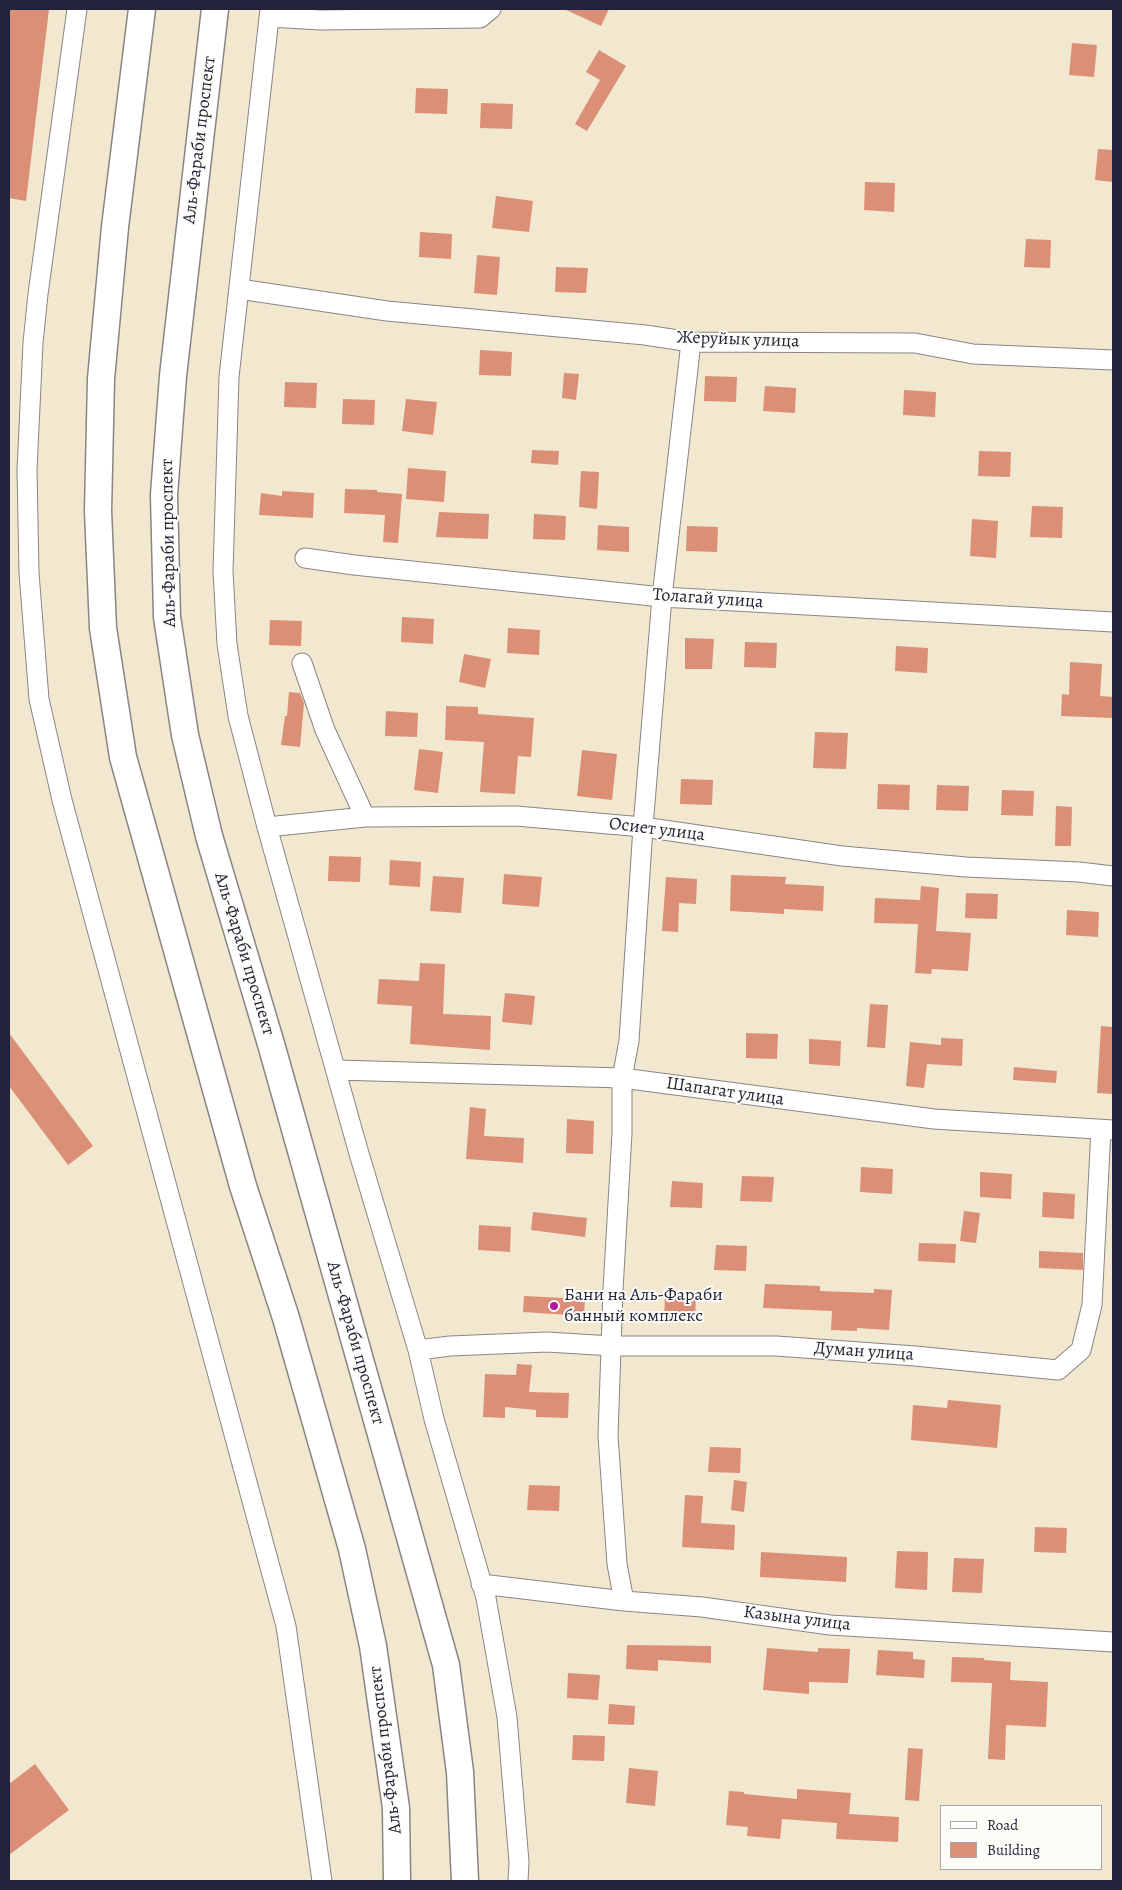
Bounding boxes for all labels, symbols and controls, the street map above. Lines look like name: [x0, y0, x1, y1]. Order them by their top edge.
street label: Аль-Фараби проспект: [179, 55, 221, 225]
street label: Жеруйык улица: [676, 327, 800, 353]
street label: Аль-Фараби проспект: [157, 458, 181, 628]
street label: Толагай улица: [652, 584, 764, 614]
street label: Осиет улица: [608, 813, 706, 847]
street label: Аль-Фараби проспект: [209, 870, 279, 1038]
street label: Шапагат улица: [665, 1073, 785, 1111]
street label: Аль-Фараби проспект: [321, 1259, 389, 1427]
place label: Бани на Аль-Фараби банный комплекс: [564, 1285, 723, 1328]
marker: Бани на Аль-Фараби банный комплекс: [548, 1300, 560, 1312]
street label: Думан улица: [813, 1338, 915, 1366]
street label: Казына улица: [742, 1602, 852, 1636]
street label: Аль-Фараби проспект: [365, 1665, 407, 1835]
legend: [940, 1805, 1102, 1870]
text: Road: [987, 1815, 1018, 1835]
text: Building: [987, 1840, 1040, 1860]

